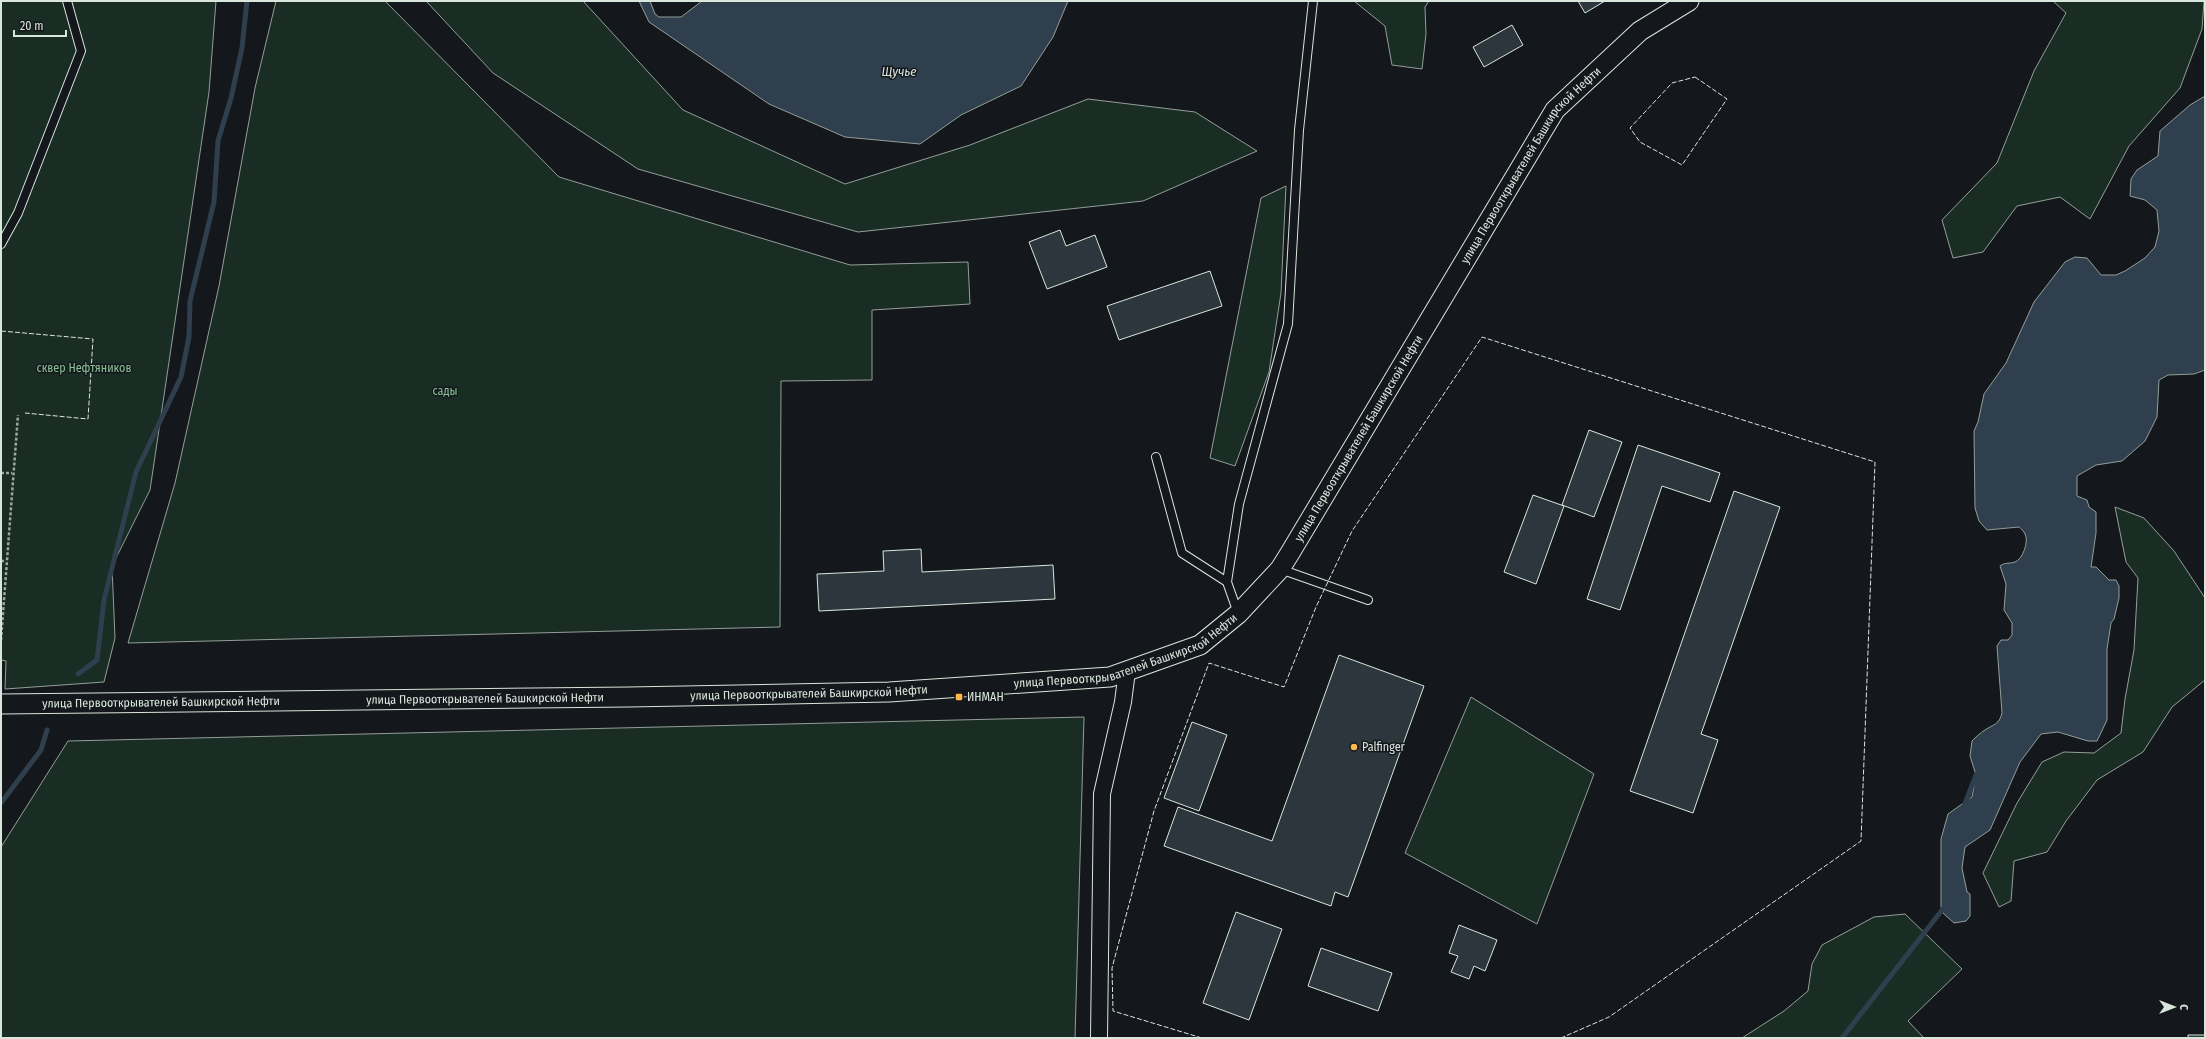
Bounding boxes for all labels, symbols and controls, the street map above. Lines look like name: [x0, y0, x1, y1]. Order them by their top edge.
scale bar: [14, 12, 66, 38]
text: 20 m: [20, 19, 44, 33]
water label: Щучье: [882, 64, 916, 79]
street label: улица Первооткрывателей Башкирской Нефти: [1458, 64, 1604, 266]
street label: улица Первооткрывателей Башкирской Нефти: [1291, 333, 1426, 544]
park label: сквер Нефтяников: [37, 361, 131, 375]
park label: сады: [433, 384, 457, 398]
street label: улица Первооткрывателей Башкирской Нефти: [1013, 611, 1240, 691]
street label: улица Первооткрывателей Башкирской Нефти: [690, 682, 928, 703]
street label: улица Первооткрывателей Башкирской Нефти: [366, 690, 604, 707]
place label: ИНМАН: [967, 690, 1004, 704]
marker: ИНМАН: [954, 692, 964, 702]
street label: улица Первооткрывателей Башкирской Нефти: [42, 694, 280, 711]
place label: Palfinger: [1362, 740, 1406, 754]
marker: Palfinger: [1349, 742, 1359, 752]
north arrow: [2154, 987, 2194, 1027]
text: С: [2177, 1004, 2190, 1010]

